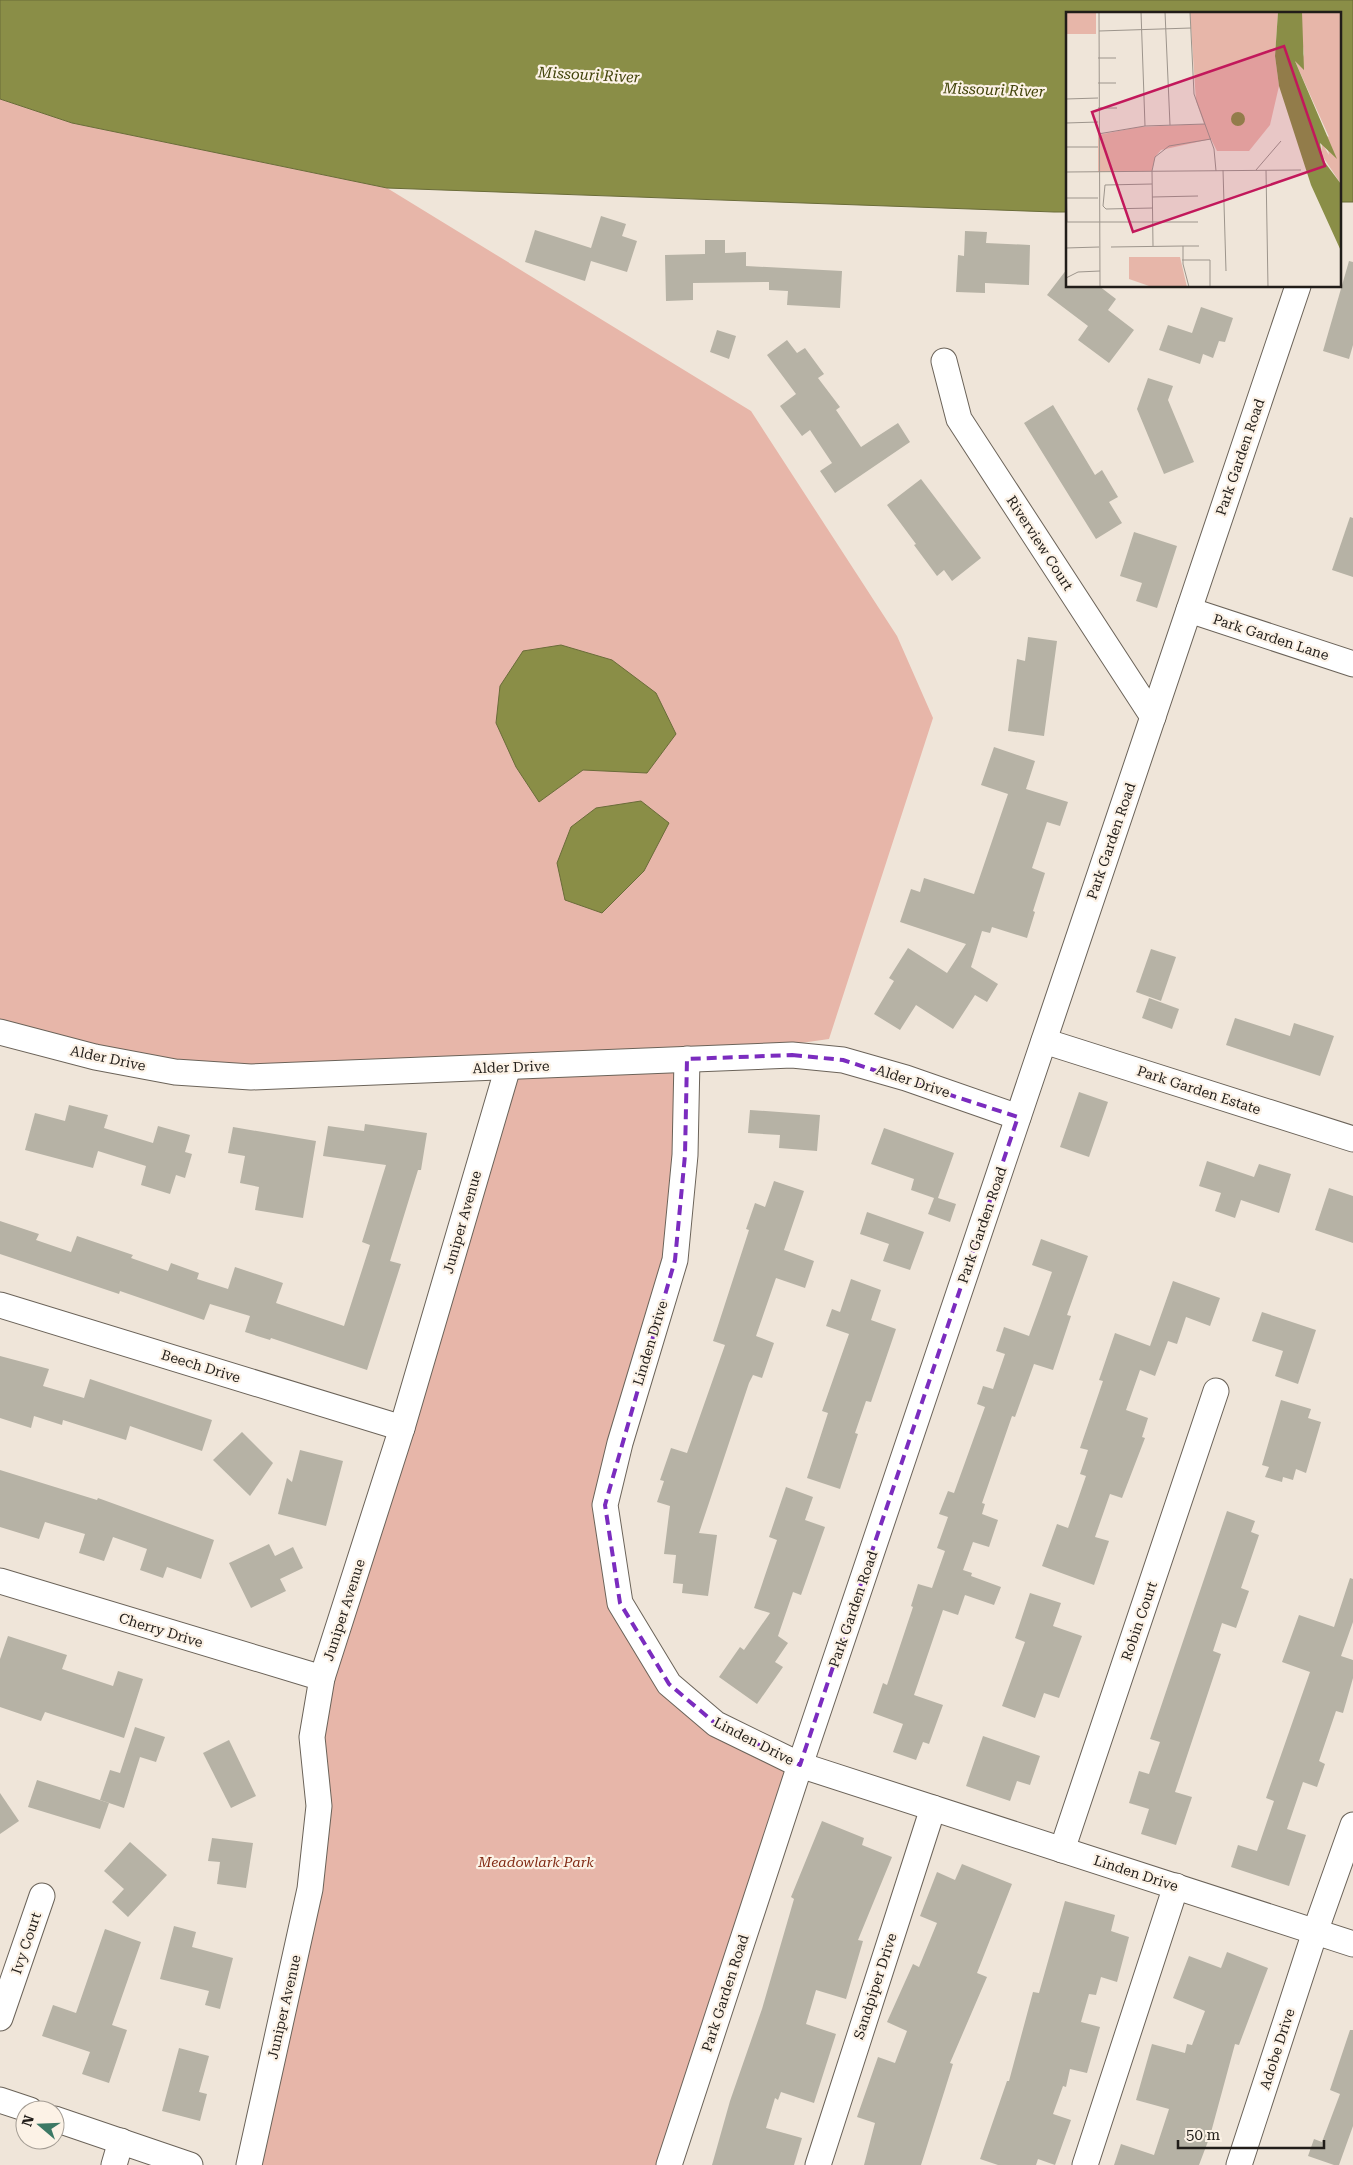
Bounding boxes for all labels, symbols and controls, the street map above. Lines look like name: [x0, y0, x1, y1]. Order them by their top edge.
inset map: [1066, 12, 1340, 288]
water label: Missouri River: [537, 63, 641, 87]
water label: Missouri River: [942, 79, 1046, 101]
street label: Park Garden Road: [1213, 397, 1267, 517]
street label: Riverview Court: [1003, 493, 1077, 593]
street label: Park Garden Lane: [1211, 611, 1331, 663]
street label: Park Garden Road: [1084, 781, 1138, 901]
street label: Alder Drive: [69, 1042, 148, 1074]
street label: Alder Drive: [472, 1058, 550, 1076]
street label: Alder Drive: [874, 1062, 952, 1101]
street label: Park Garden Estate: [1135, 1062, 1263, 1118]
street label: Park Garden Road: [955, 1165, 1009, 1285]
street label: Juniper Avenue: [440, 1168, 484, 1275]
street label: Linden Drive: [629, 1298, 671, 1387]
street label: Beech Drive: [159, 1346, 243, 1386]
street label: Park Garden Road: [826, 1549, 880, 1669]
street label: Juniper Avenue: [320, 1557, 368, 1663]
street label: Robin Court: [1118, 1579, 1160, 1663]
street label: Cherry Drive: [117, 1610, 205, 1650]
street label: Linden Drive: [711, 1714, 797, 1768]
street label: Linden Drive: [1092, 1852, 1181, 1894]
park label: Meadowlark Park: [477, 1854, 594, 1870]
street label: Ivy Court: [8, 1910, 44, 1976]
street label: Sandpiper Drive: [850, 1931, 900, 2041]
street label: Park Garden Road: [698, 1932, 752, 2054]
street label: Juniper Avenue: [264, 1953, 304, 2061]
street label: Adobe Drive: [1256, 2006, 1298, 2091]
north arrow: [15, 2100, 65, 2150]
text: N: [18, 2113, 37, 2128]
scale bar: [1178, 2118, 1324, 2150]
text: 50 m: [1186, 2126, 1221, 2144]

